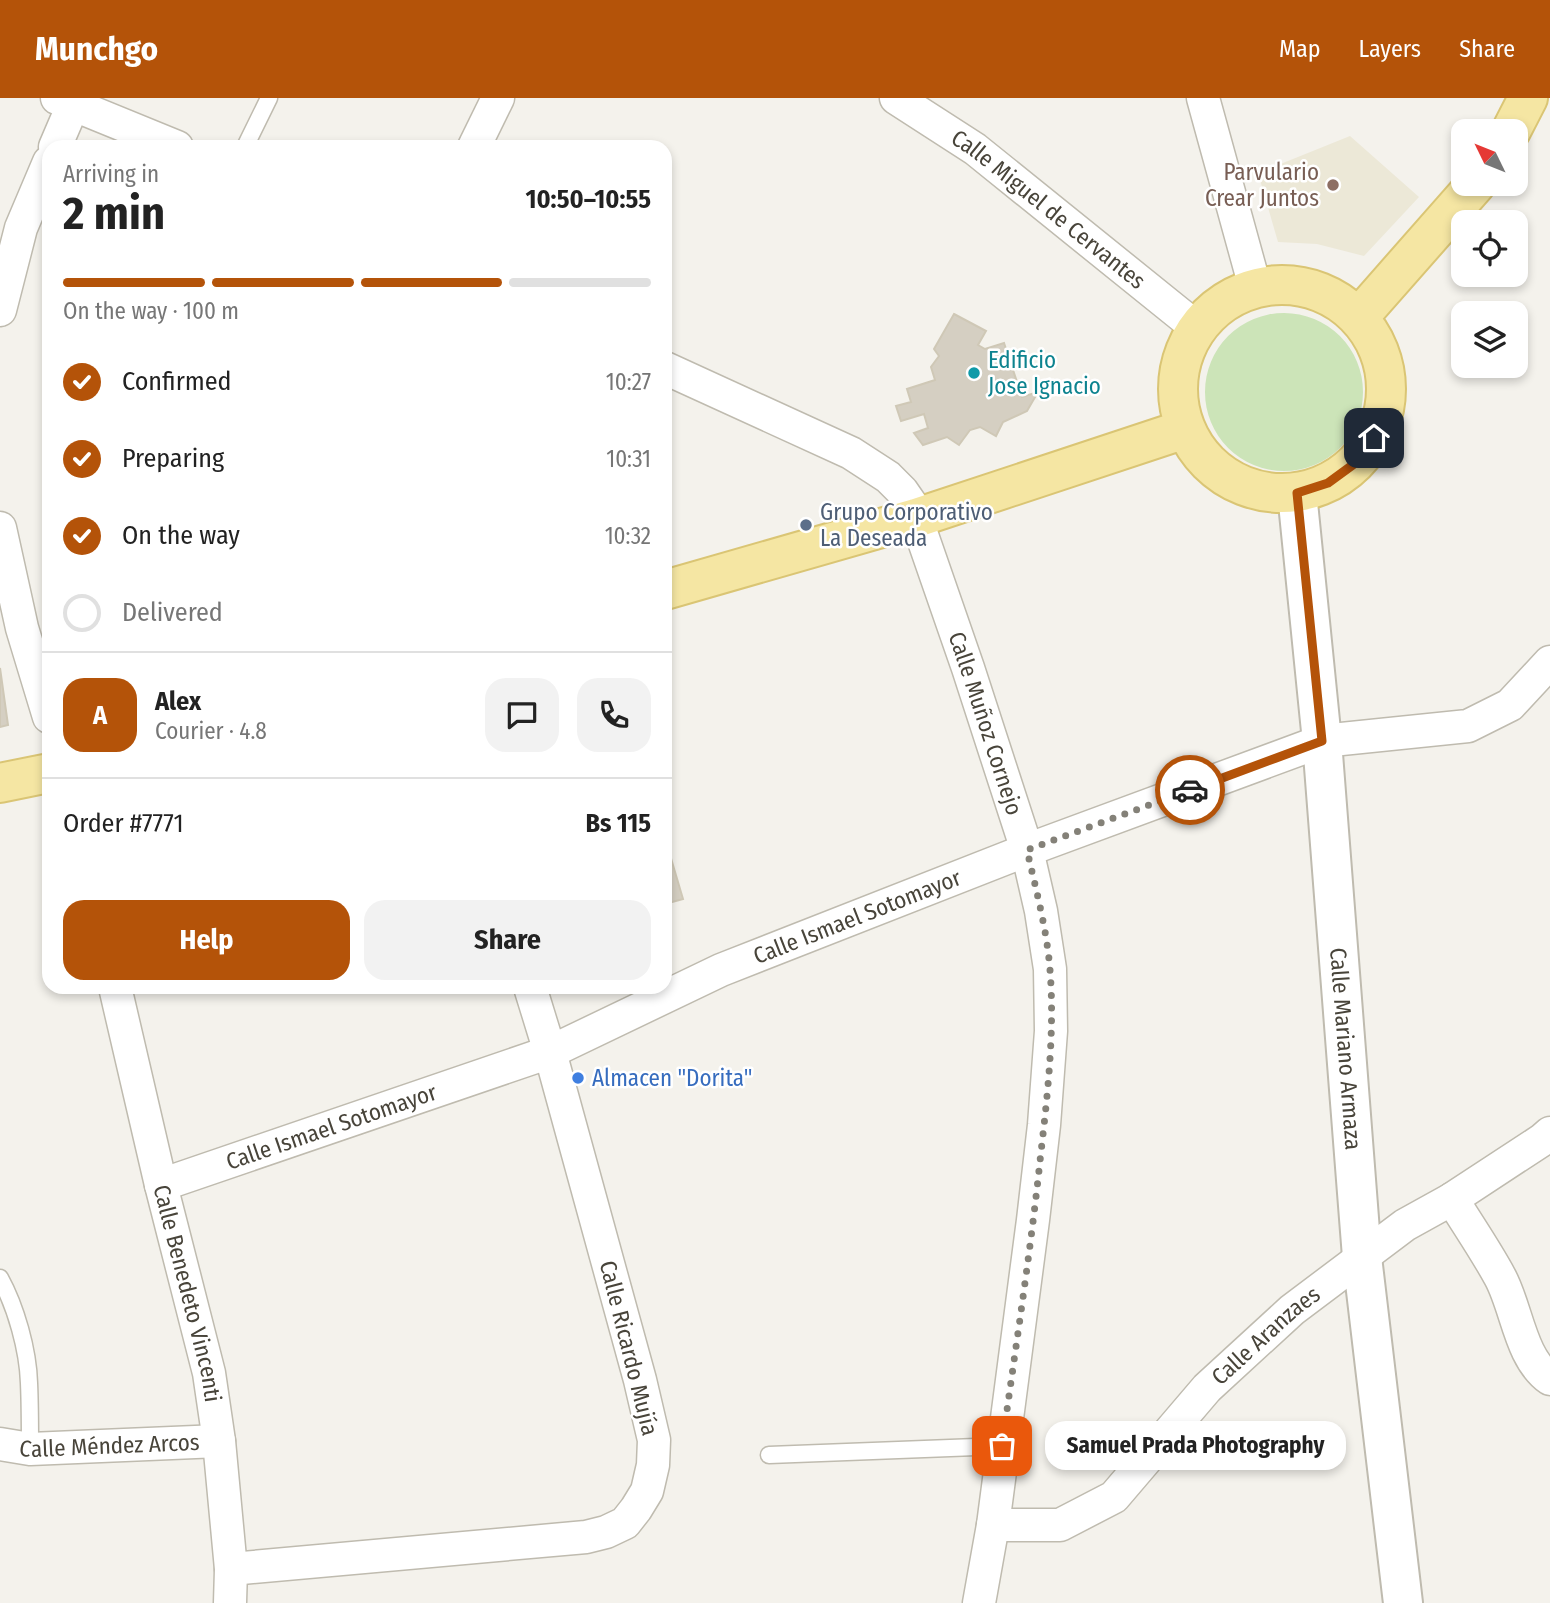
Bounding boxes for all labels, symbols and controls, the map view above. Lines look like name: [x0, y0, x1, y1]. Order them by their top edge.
text: Munchgo: [35, 29, 158, 69]
text: Map: [1279, 35, 1321, 63]
text: Layers: [1359, 35, 1421, 63]
text: Share: [1459, 35, 1515, 63]
north arrow: [1451, 119, 1528, 196]
map controls: [1451, 119, 1528, 378]
street label: Calle Miguel de Cervantes: [946, 124, 1151, 295]
place label: Parvulario Crear Juntos: [1205, 158, 1319, 212]
text: Arriving in: [63, 160, 159, 188]
marker: Parvulario Crear Juntos: [1325, 177, 1341, 193]
text: 10:50–10:55: [525, 184, 651, 215]
text: 2 min: [63, 186, 165, 241]
button: locate: [1451, 210, 1528, 287]
text: On the way · 100 m: [63, 297, 239, 325]
button: layers: [1451, 301, 1528, 378]
place label: Edificio Jose Ignacio: [988, 346, 1101, 400]
icon: check: [63, 363, 101, 401]
marker: Edificio Jose Ignacio: [966, 365, 982, 381]
text: Confirmed: [122, 366, 232, 397]
text: 10:27: [606, 368, 651, 396]
pin: [1344, 408, 1404, 468]
icon: home: [1355, 419, 1393, 457]
icon: check: [63, 440, 101, 478]
text: Preparing: [122, 443, 224, 474]
text: 10:31: [606, 445, 651, 473]
place label: Grupo Corporativo La Deseada: [820, 498, 993, 552]
icon: check: [63, 517, 101, 555]
marker: Grupo Corporativo La Deseada: [798, 517, 814, 533]
text: On the way: [122, 520, 240, 551]
text: 10:32: [605, 522, 651, 550]
text: Delivered: [122, 597, 223, 628]
street label: Calle Muñoz Cornejo: [943, 628, 1029, 819]
button: chat: [485, 678, 559, 752]
button: phone: [577, 678, 651, 752]
text: Alex: [155, 686, 201, 717]
text: A: [93, 700, 107, 731]
text: Courier · 4.8: [155, 717, 267, 745]
courier: [1155, 755, 1225, 825]
icon: car: [1171, 771, 1209, 809]
text: Order #7771: [63, 808, 184, 839]
text: Bs 115: [585, 808, 651, 839]
street label: Calle Ismael Sotomayor: [749, 863, 965, 970]
button: Help: [63, 900, 350, 980]
button: Share: [364, 900, 651, 980]
street label: Calle Mariano Armaza: [1324, 947, 1368, 1151]
place label: Almacen "Dorita": [592, 1064, 753, 1092]
marker: Almacen "Dorita": [570, 1070, 586, 1086]
street label: Calle Ismael Sotomayor: [222, 1078, 440, 1176]
street label: Calle Benedeto Vincenti: [147, 1182, 227, 1404]
street label: Calle Ricardo Mujía: [594, 1258, 664, 1438]
street label: Calle Aranzaes: [1206, 1280, 1326, 1391]
pin: [972, 1416, 1032, 1476]
callout: Samuel Prada Photography: [1044, 1422, 1345, 1470]
icon: bag: [983, 1427, 1021, 1465]
street label: Calle Méndez Arcos: [17, 1428, 200, 1463]
text: Samuel Prada Photography: [1067, 1431, 1324, 1459]

